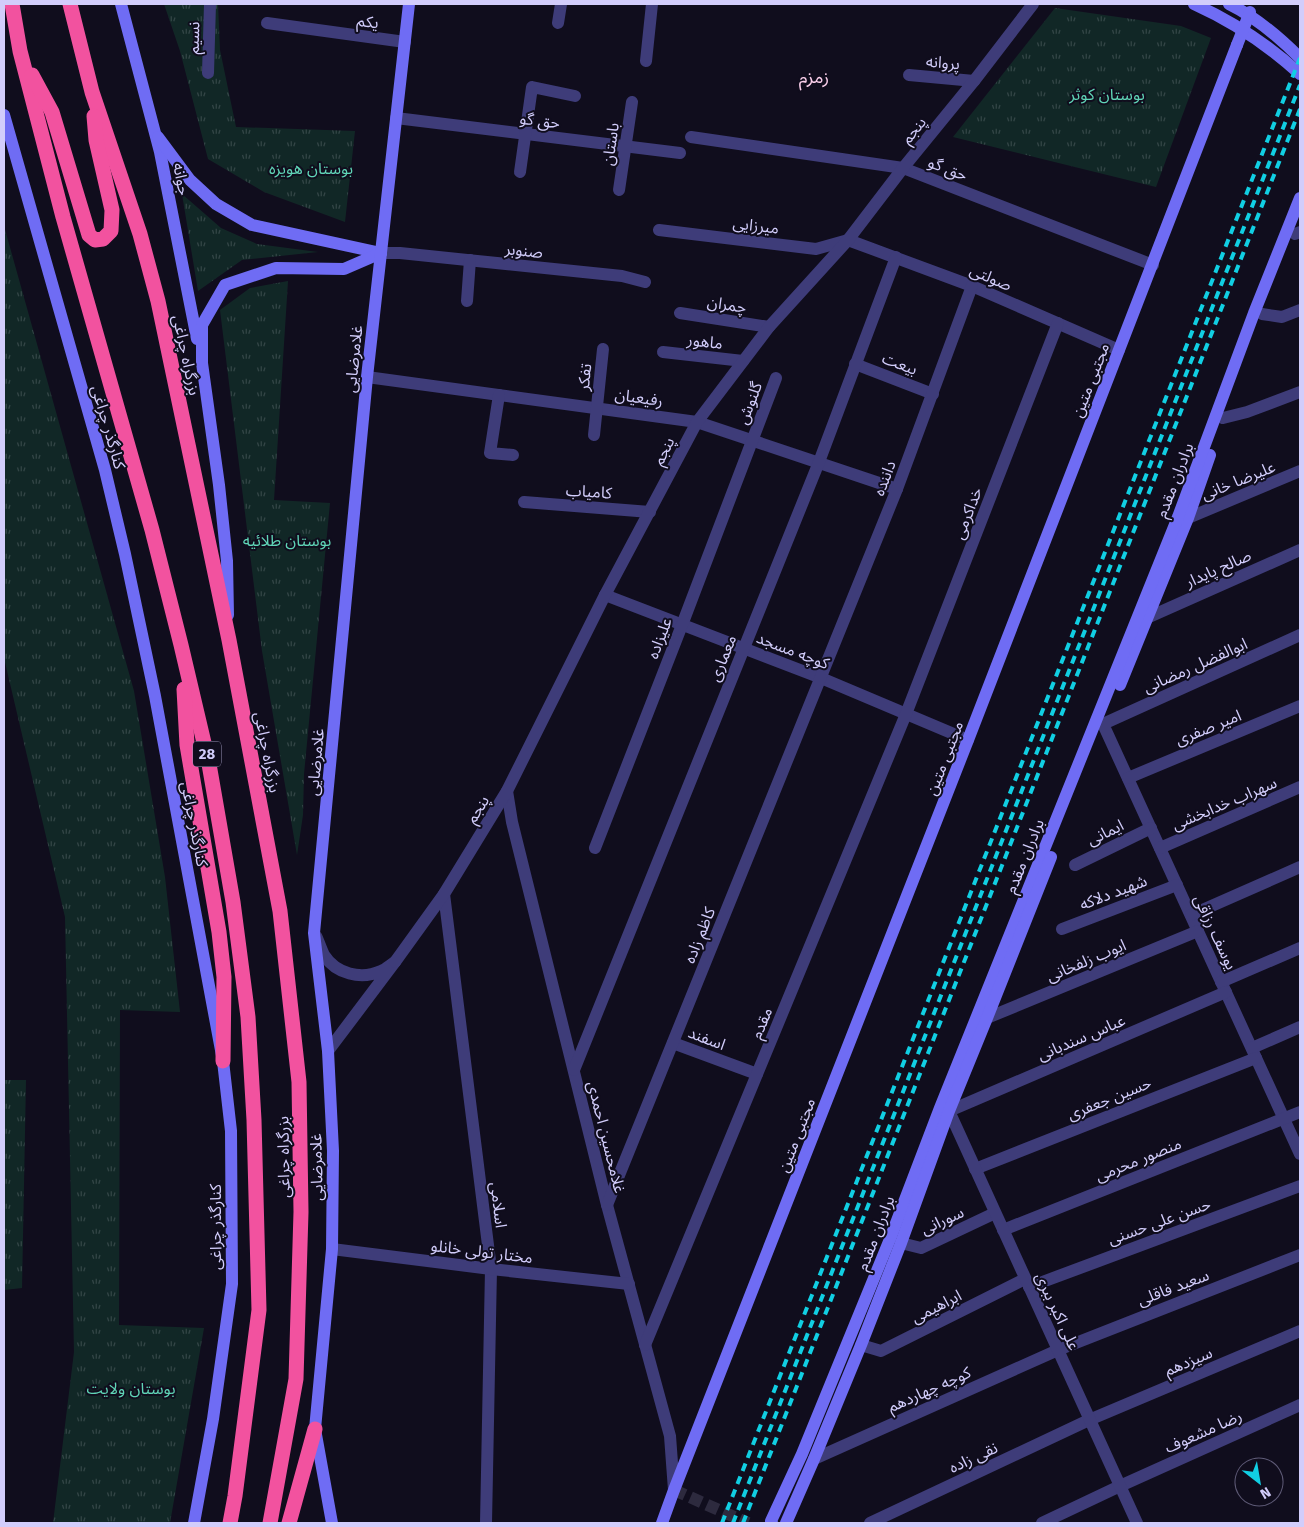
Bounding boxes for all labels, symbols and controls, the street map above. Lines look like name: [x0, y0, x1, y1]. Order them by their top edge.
street label: یکم: [355, 11, 380, 35]
street label: نسیم: [184, 21, 206, 55]
street label: پروانه: [925, 52, 961, 75]
district label: زمزم: [799, 66, 829, 91]
park label: بوستان کوثر: [1068, 85, 1145, 104]
street label: حق گو: [518, 109, 561, 133]
street label: پنجم: [897, 113, 932, 150]
street label: باستان: [598, 121, 623, 167]
street label: حق گو: [925, 152, 970, 186]
park label: بوستان هویزه: [269, 159, 353, 178]
street label: جوانه: [169, 161, 194, 197]
street label: میرزایی: [732, 213, 780, 238]
street label: صنوبر: [503, 239, 544, 262]
street label: صولتی: [967, 260, 1015, 295]
street label: چمران: [706, 292, 748, 318]
street label: بزرگراه چراغی: [168, 313, 204, 397]
street label: غلامرضایی: [341, 324, 366, 394]
street label: ماهور: [685, 330, 724, 353]
street label: مجتبی متین: [1068, 340, 1113, 420]
street label: بیعت: [880, 348, 920, 379]
street label: تفکر: [574, 362, 595, 393]
street label: گلنوش: [733, 379, 766, 427]
street label: کنارگذر چراغی: [87, 383, 130, 472]
street label: رفیعیان: [614, 385, 664, 410]
street label: پنجم: [648, 434, 681, 470]
street label: برادران مقدم: [1151, 440, 1200, 521]
street label: علیرضا خانی: [1198, 457, 1278, 504]
street label: داننده: [869, 458, 900, 498]
street label: کامیاب: [565, 480, 613, 503]
street label: خداکرمی: [949, 484, 986, 542]
park label: بوستان طلائیه: [243, 531, 331, 550]
street label: صالح پایدار: [1181, 545, 1255, 595]
street label: علیزاده: [643, 615, 676, 662]
street label: کوچه مسجد: [753, 628, 832, 674]
street label: معماری: [705, 632, 740, 684]
street label: ابوالفضل رمضانی: [1140, 634, 1250, 697]
street label: امیر صفری: [1172, 706, 1244, 749]
street label: بزرگراه چراغی: [249, 710, 285, 794]
street label: مجتبی متین: [922, 718, 967, 798]
street label: غلامرضایی: [303, 728, 328, 797]
road number: 28: [193, 742, 221, 766]
street label: سهراب خدابخشی: [1169, 773, 1280, 834]
street label: کنارگذر چراغی: [176, 780, 212, 869]
street label: پنجم: [462, 792, 496, 828]
street label: ایمانی: [1084, 815, 1127, 849]
street label: برادران مقدم: [1001, 816, 1051, 897]
street label: شهید دلاکه: [1077, 871, 1150, 914]
street label: یوسف رزاقی: [1190, 892, 1241, 973]
street label: کاظم زاده: [680, 904, 722, 967]
street label: ایوب زلفخانی: [1043, 935, 1129, 986]
street label: مقدم: [747, 1005, 779, 1043]
street label: عباس سندبانی: [1035, 1010, 1128, 1064]
street label: اسفند: [686, 1023, 728, 1054]
street label: حسین جعفری: [1064, 1073, 1154, 1124]
street label: غلامحسین احمدی: [583, 1079, 630, 1195]
street label: مجتبی متین: [774, 1095, 819, 1175]
street label: بزرگراه چراغی: [273, 1116, 295, 1198]
street label: غلامرضایی: [306, 1133, 327, 1201]
street label: منصور محرمی: [1092, 1134, 1184, 1185]
street label: اسلامی: [486, 1181, 511, 1229]
street label: کنارگذر چراغی: [206, 1184, 226, 1270]
street label: برادران مقدم: [852, 1193, 901, 1274]
street label: حسن علی حسنی: [1105, 1194, 1213, 1249]
street label: سورانی: [918, 1202, 967, 1239]
street label: مختار تولی خانلو: [430, 1236, 534, 1267]
street label: سعید فاقلی: [1135, 1265, 1212, 1310]
street label: علی اکبر ببری: [1031, 1269, 1084, 1353]
street label: ابراهیمی: [908, 1286, 965, 1327]
street label: سیزدهم: [1161, 1343, 1216, 1383]
street label: کوچه چهاردهم: [885, 1363, 975, 1419]
park label: بوستان ولایت: [87, 1379, 175, 1398]
street label: رضا مشعوف: [1162, 1406, 1245, 1457]
street label: نقی زاده: [946, 1438, 1001, 1477]
north arrow: [1234, 1457, 1284, 1507]
text: N: [1257, 1483, 1274, 1502]

